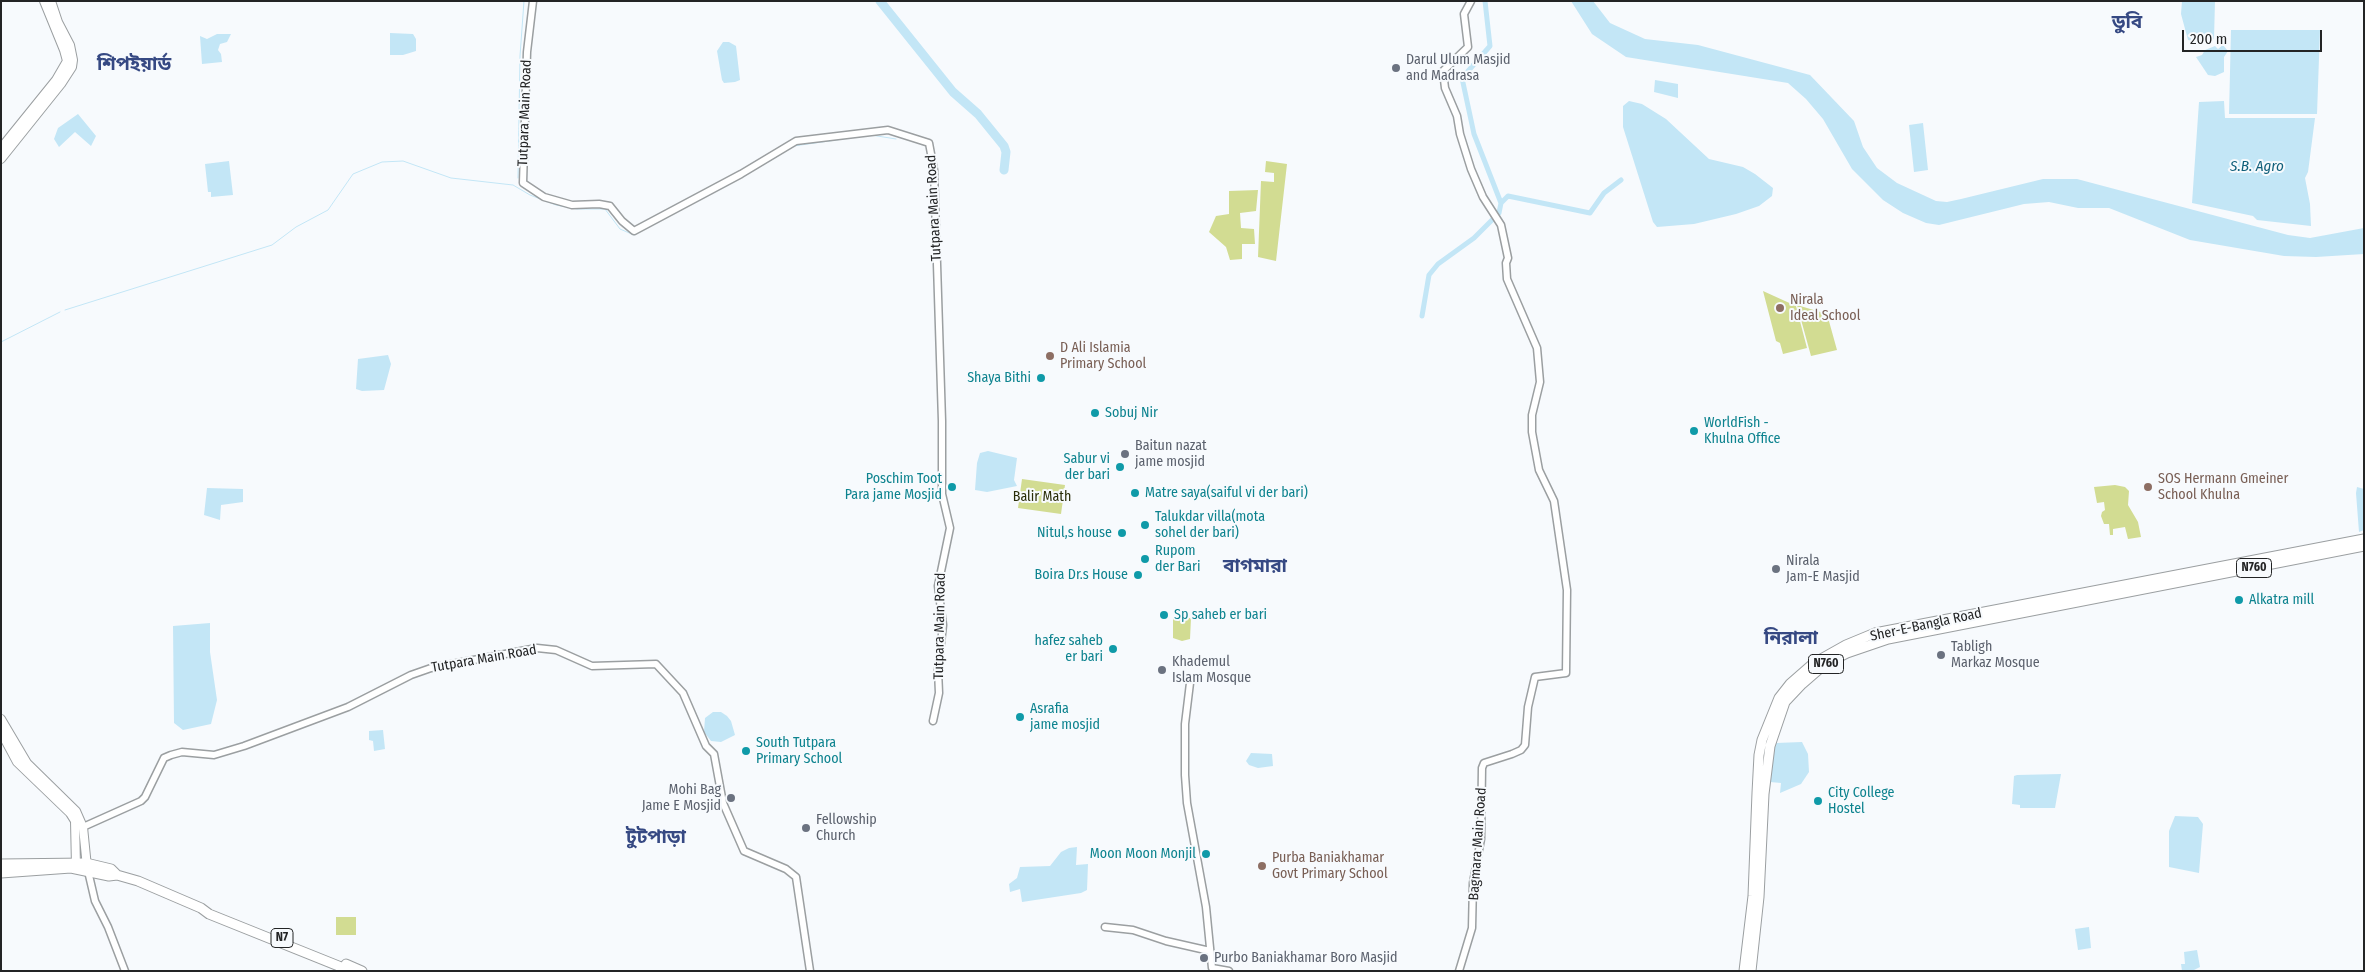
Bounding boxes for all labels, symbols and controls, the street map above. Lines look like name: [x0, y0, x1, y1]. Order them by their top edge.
district label: ডুবি: [2112, 12, 2142, 34]
scale bar: [2185, 20, 2325, 52]
text: 200 m: [2190, 30, 2227, 48]
place label: Darul Ulum Masjid and Madrasa: [1406, 52, 1511, 84]
district label: শিপইয়ার্ড: [97, 54, 171, 76]
street label: Tutpara Main Road: [515, 59, 535, 167]
marker: Darul Ulum Masjid and Madrasa: [1390, 62, 1402, 74]
street label: Tutpara Main Road: [923, 154, 945, 262]
water label: S.B. Agro: [2230, 158, 2284, 176]
place label: Nirala Ideal School: [1790, 292, 1860, 324]
marker: Nirala Ideal School: [1774, 302, 1786, 314]
place label: D Ali Islamia Primary School: [1060, 340, 1146, 372]
marker: D Ali Islamia Primary School: [1044, 350, 1056, 362]
place label: Shaya Bithi: [967, 370, 1031, 386]
marker: Shaya Bithi: [1035, 372, 1047, 384]
place label: Sobuj Nir: [1105, 405, 1158, 421]
marker: Sobuj Nir: [1089, 407, 1101, 419]
place label: WorldFish - Khulna Office: [1704, 415, 1780, 448]
marker: WorldFish - Khulna Office: [1688, 425, 1700, 437]
place label: Baitun nazat jame mosjid: [1135, 438, 1207, 471]
marker: Baitun nazat jame mosjid: [1119, 448, 1131, 460]
place label: Sabur vi der bari: [1063, 451, 1110, 484]
marker: Sabur vi der bari: [1114, 461, 1126, 473]
place label: Poschim Toot Para jame Mosjid: [845, 471, 942, 504]
place label: SOS Hermann Gmeiner School Khulna: [2158, 471, 2288, 504]
marker: Poschim Toot Para jame Mosjid: [946, 481, 958, 493]
marker: SOS Hermann Gmeiner School Khulna: [2142, 481, 2154, 493]
place label: Matre saya(saiful vi der bari): [1145, 485, 1308, 501]
marker: Matre saya(saiful vi der bari): [1129, 487, 1141, 499]
park label: Balir Math: [1013, 489, 1071, 505]
place label: Talukdar villa(mota sohel der bari): [1155, 509, 1265, 542]
marker: Talukdar villa(mota sohel der bari): [1139, 519, 1151, 531]
place label: Nitul,s house: [1037, 525, 1112, 541]
marker: Nitul,s house: [1116, 527, 1128, 539]
place label: Rupom der Bari: [1155, 543, 1201, 576]
marker: Rupom der Bari: [1139, 553, 1151, 565]
place label: Nirala Jam-E Masjid: [1786, 553, 1860, 586]
district label: বাগমারা: [1223, 556, 1287, 578]
road number: N760: [2236, 558, 2272, 578]
marker: Nirala Jam-E Masjid: [1770, 563, 1782, 575]
place label: Boira Dr.s House: [1035, 567, 1128, 583]
marker: Boira Dr.s House: [1132, 569, 1144, 581]
street label: Tutpara Main Road: [931, 573, 949, 679]
place label: Alkatra mill: [2249, 592, 2314, 608]
marker: Alkatra mill: [2233, 594, 2245, 606]
street label: Sher-E-Bangla Road: [1869, 605, 1983, 645]
place label: Sp saheb er bari: [1174, 607, 1267, 623]
marker: Sp saheb er bari: [1158, 609, 1170, 621]
district label: নিরালা: [1764, 628, 1818, 650]
place label: hafez saheb er bari: [1034, 633, 1103, 666]
place label: Tabligh Markaz Mosque: [1951, 639, 2040, 672]
street label: Tutpara Main Road: [430, 641, 538, 677]
marker: hafez saheb er bari: [1107, 643, 1119, 655]
marker: Tabligh Markaz Mosque: [1935, 649, 1947, 661]
place label: Khademul Islam Mosque: [1172, 654, 1251, 686]
road number: N760: [1808, 654, 1844, 674]
marker: Khademul Islam Mosque: [1156, 664, 1168, 676]
place label: Asrafia jame mosjid: [1030, 701, 1100, 734]
marker: Asrafia jame mosjid: [1014, 711, 1026, 723]
place label: South Tutpara Primary School: [756, 735, 842, 768]
marker: South Tutpara Primary School: [740, 745, 752, 757]
place label: Mohi Bag Jame E Mosjid: [642, 782, 721, 814]
place label: City College Hostel: [1828, 785, 1894, 818]
street label: Bagmara Main Road: [1466, 787, 1490, 901]
marker: Mohi Bag Jame E Mosjid: [725, 792, 737, 804]
marker: City College Hostel: [1812, 795, 1824, 807]
place label: Fellowship Church: [816, 812, 877, 844]
marker: Fellowship Church: [800, 822, 812, 834]
district label: টুটপাড়া: [626, 827, 686, 849]
place label: Moon Moon Monjil: [1090, 846, 1196, 862]
marker: Moon Moon Monjil: [1200, 848, 1212, 860]
place label: Purba Baniakhamar Govt Primary School: [1272, 850, 1388, 882]
marker: Purba Baniakhamar Govt Primary School: [1256, 860, 1268, 872]
road number: N7: [271, 928, 293, 948]
place label: Purbo Baniakhamar Boro Masjid: [1214, 950, 1398, 966]
marker: Purbo Baniakhamar Boro Masjid: [1198, 952, 1210, 964]

